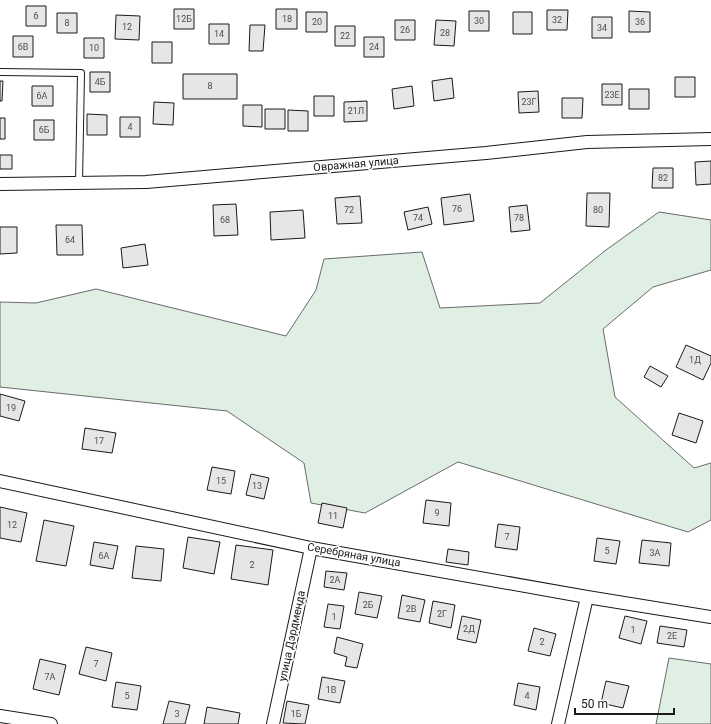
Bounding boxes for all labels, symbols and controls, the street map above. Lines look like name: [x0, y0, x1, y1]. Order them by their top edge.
house number: 6: [33, 11, 39, 21]
house number: 12Б: [176, 14, 192, 24]
house number: 18: [282, 14, 292, 24]
house number: 32: [552, 15, 562, 25]
house number: 30: [474, 16, 484, 26]
house number: 20: [312, 17, 322, 27]
house number: 36: [635, 17, 645, 27]
house number: 8: [64, 18, 70, 28]
house number: 12: [122, 22, 132, 32]
house number: 34: [597, 23, 607, 33]
house number: 26: [400, 25, 410, 35]
house number: 28: [440, 28, 450, 38]
house number: 14: [214, 29, 224, 39]
house number: 22: [340, 31, 350, 41]
house number: 6В: [18, 42, 29, 52]
house number: 24: [369, 42, 379, 52]
house number: 10: [89, 43, 99, 53]
house number: 4Б: [95, 77, 106, 87]
house number: 8: [207, 81, 213, 91]
house number: 23Е: [604, 90, 620, 100]
house number: 6А: [37, 91, 48, 101]
house number: 23Г: [521, 97, 537, 107]
house number: 21Л: [348, 106, 364, 116]
house number: 4: [127, 122, 133, 132]
house number: 6Б: [39, 125, 50, 135]
street label: Овражная улица: [313, 154, 399, 174]
house number: 82: [658, 173, 668, 183]
house number: 76: [452, 204, 462, 214]
house number: 72: [344, 205, 354, 215]
house number: 80: [593, 205, 603, 215]
house number: 74: [413, 213, 423, 223]
house number: 78: [514, 213, 524, 223]
house number: 68: [220, 215, 230, 225]
house number: 64: [65, 235, 75, 245]
house number: 1Д: [689, 355, 701, 365]
house number: 19: [6, 403, 16, 413]
house number: 17: [94, 436, 104, 446]
house number: 15: [216, 476, 226, 486]
house number: 13: [252, 481, 262, 491]
house number: 9: [434, 508, 440, 518]
house number: 11: [328, 511, 338, 521]
house number: 12: [7, 520, 17, 530]
house number: 7: [504, 532, 510, 542]
street label: Серебряная улица: [306, 540, 402, 570]
house number: 5: [604, 546, 610, 556]
house number: 3А: [650, 548, 661, 558]
house number: 6А: [99, 551, 110, 561]
house number: 2: [249, 560, 255, 570]
house number: 2А: [330, 575, 341, 585]
street label: улица Дэрдменда: [276, 589, 308, 683]
house number: 2Б: [363, 600, 374, 610]
house number: 2В: [406, 604, 417, 614]
house number: 2Г: [437, 609, 447, 619]
house number: 1: [331, 612, 337, 622]
house number: 2Д: [463, 624, 475, 634]
house number: 1: [630, 625, 636, 635]
house number: 2Е: [667, 631, 677, 641]
house number: 2: [539, 637, 545, 647]
house number: 7: [93, 659, 99, 669]
house number: 7А: [45, 672, 56, 682]
house number: 1В: [326, 685, 337, 695]
scale bar: [575, 690, 674, 716]
house number: 5: [124, 691, 130, 701]
house number: 4: [524, 691, 530, 701]
text: 50 m: [581, 697, 608, 711]
house number: 3: [174, 709, 180, 719]
house number: 1Б: [291, 709, 302, 719]

